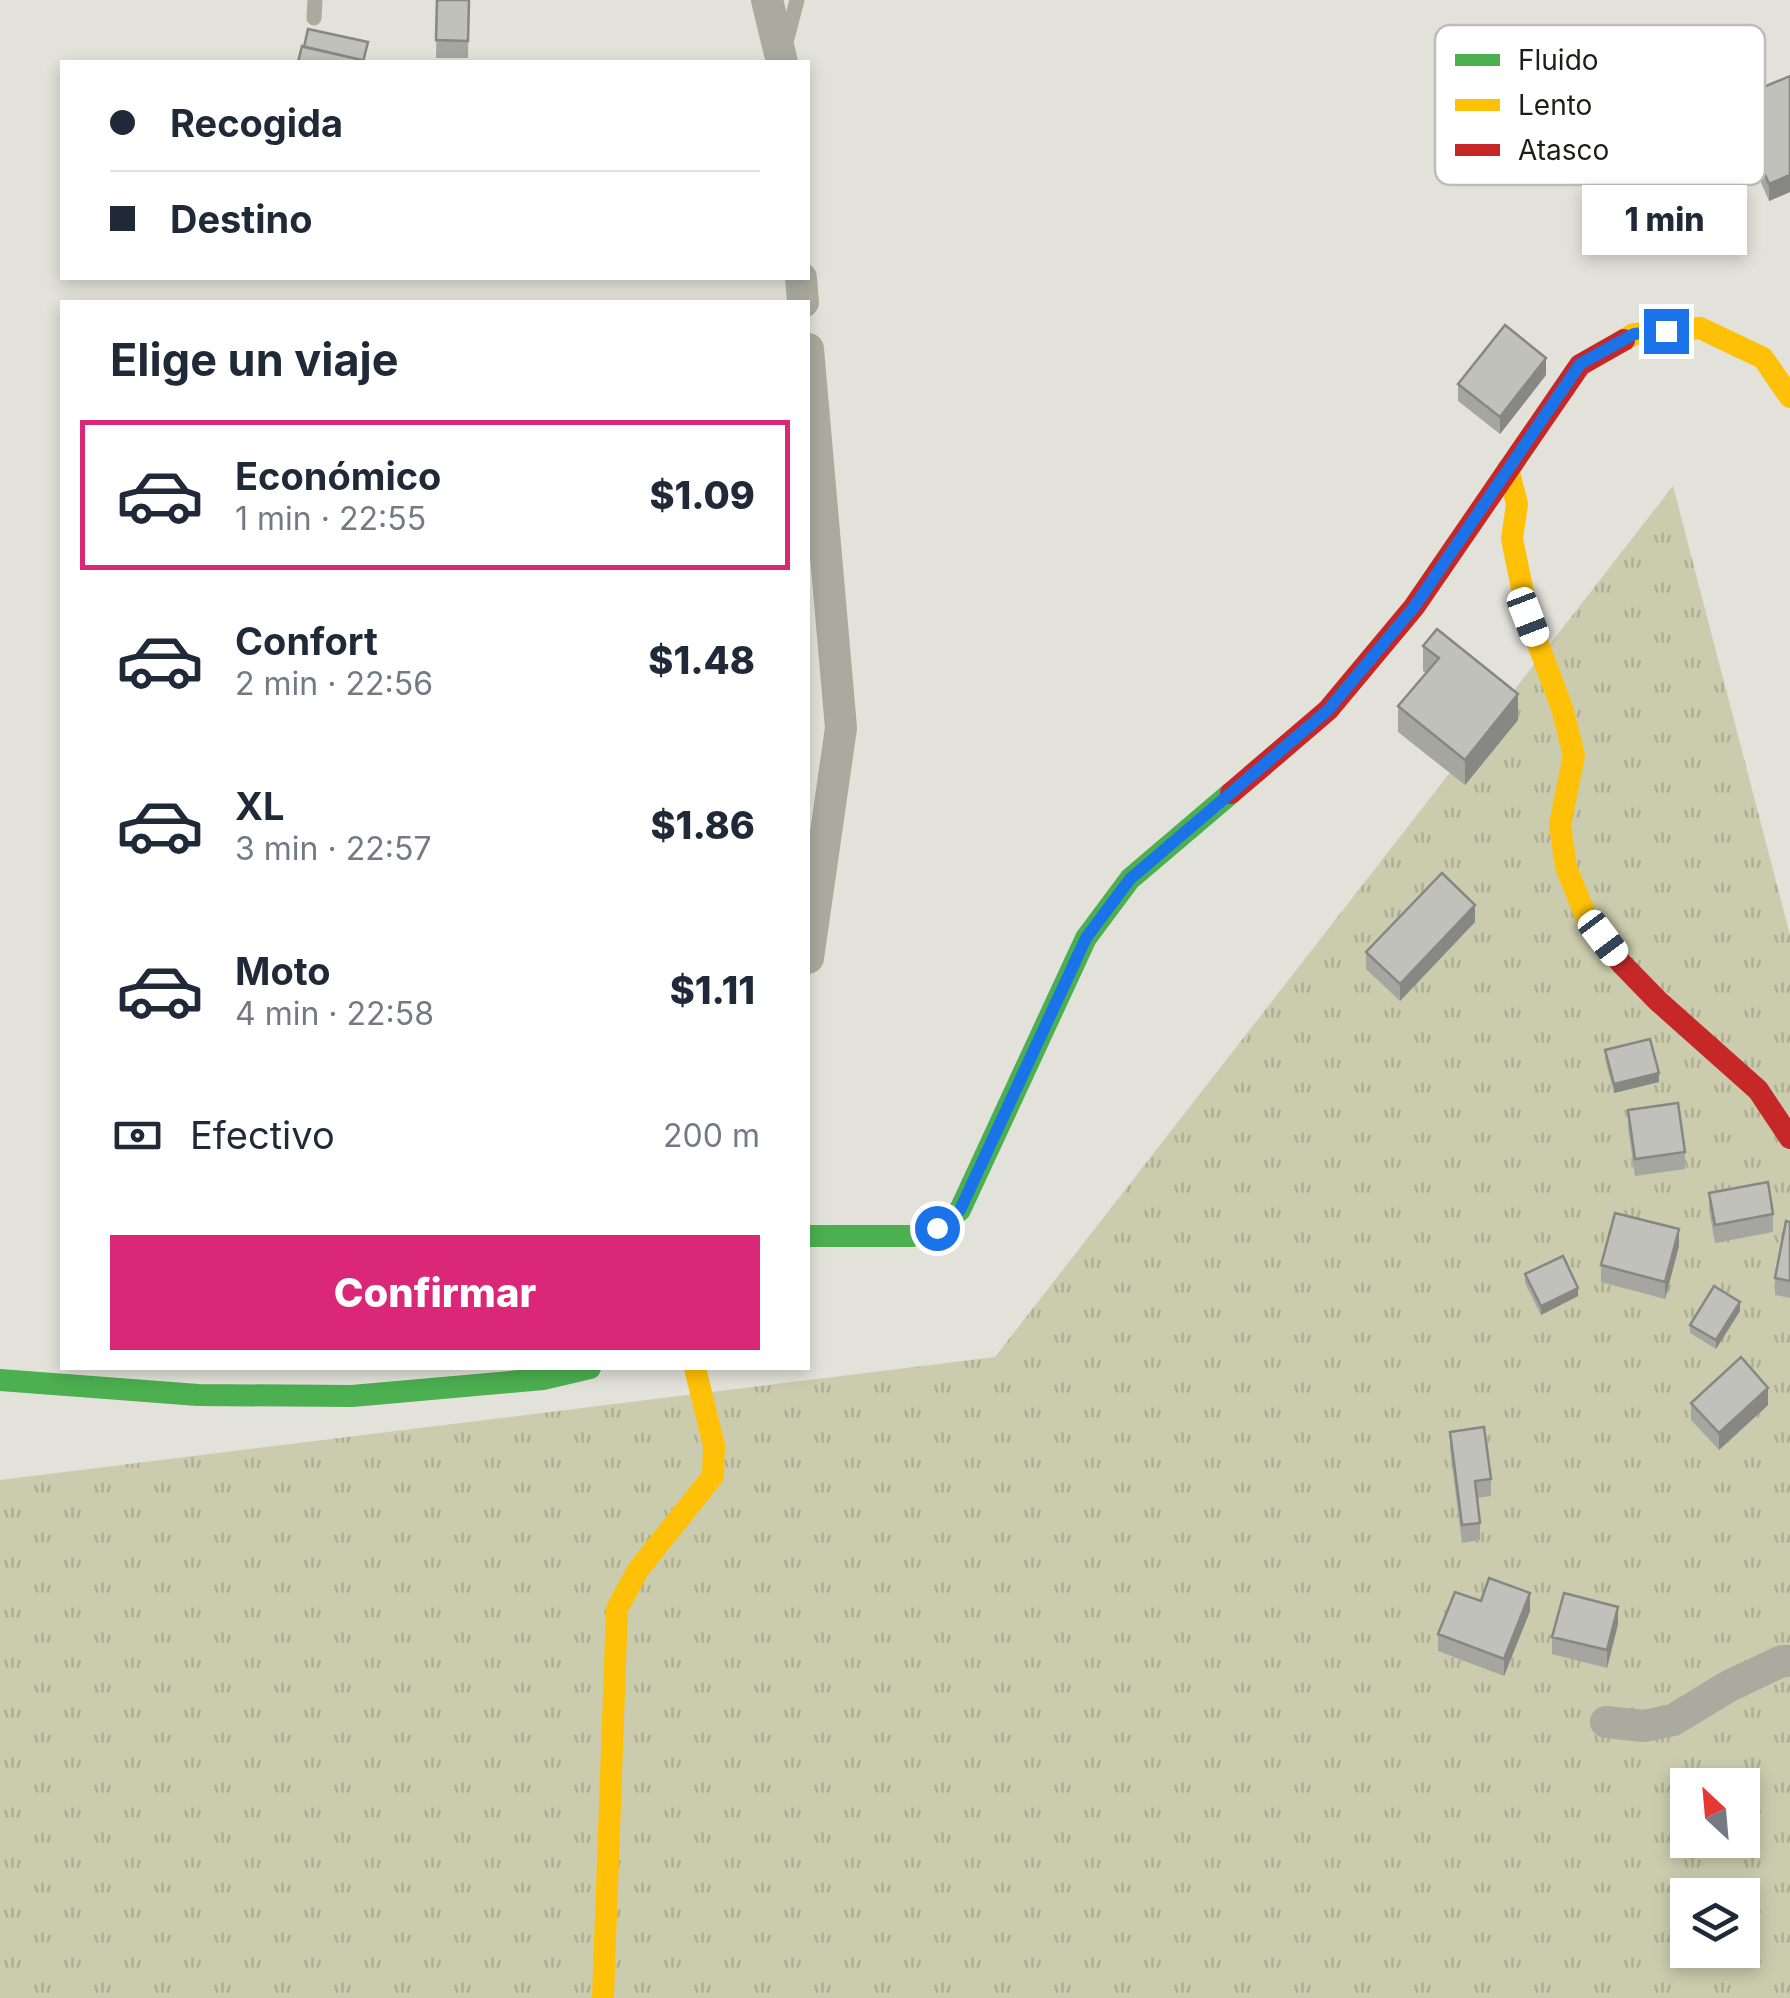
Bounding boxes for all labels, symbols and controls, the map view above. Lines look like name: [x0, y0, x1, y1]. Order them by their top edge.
legend: [1435, 25, 1765, 185]
text: Fluido: [1518, 43, 1599, 77]
text: Lento: [1518, 88, 1592, 122]
text: Recogida: [170, 100, 343, 146]
text: Atasco: [1518, 133, 1609, 167]
callout: 1 min: [1584, 186, 1748, 256]
text: Destino: [170, 196, 313, 242]
text: 1 min: [1624, 200, 1705, 239]
route end: [1644, 309, 1689, 354]
text: Elige un viaje: [110, 332, 399, 387]
icon: car: [115, 450, 205, 540]
text: Económico: [235, 453, 441, 499]
text: $1.09: [649, 472, 755, 518]
text: 1 min · 22:55: [235, 499, 426, 538]
car: [1503, 584, 1553, 650]
icon: car: [115, 615, 205, 705]
text: Confort: [235, 618, 378, 664]
text: $1.48: [648, 637, 755, 683]
text: 2 min · 22:56: [235, 664, 433, 703]
icon: car: [115, 780, 205, 870]
text: XL: [235, 783, 285, 829]
text: $1.86: [651, 802, 755, 848]
text: 3 min · 22:57: [235, 829, 431, 868]
car: [1573, 905, 1633, 971]
icon: car: [115, 945, 205, 1035]
text: Moto: [235, 948, 331, 994]
text: $1.11: [670, 967, 755, 1013]
text: 4 min · 22:58: [235, 994, 434, 1033]
icon: cash: [110, 1108, 165, 1163]
text: Efectivo: [190, 1112, 335, 1158]
text: 200 m: [663, 1116, 760, 1155]
route start: [915, 1206, 960, 1251]
button: Confirmar: [110, 1235, 760, 1350]
north arrow: [1670, 1768, 1760, 1858]
map controls: [1670, 1768, 1760, 1968]
button: layers: [1670, 1878, 1760, 1968]

